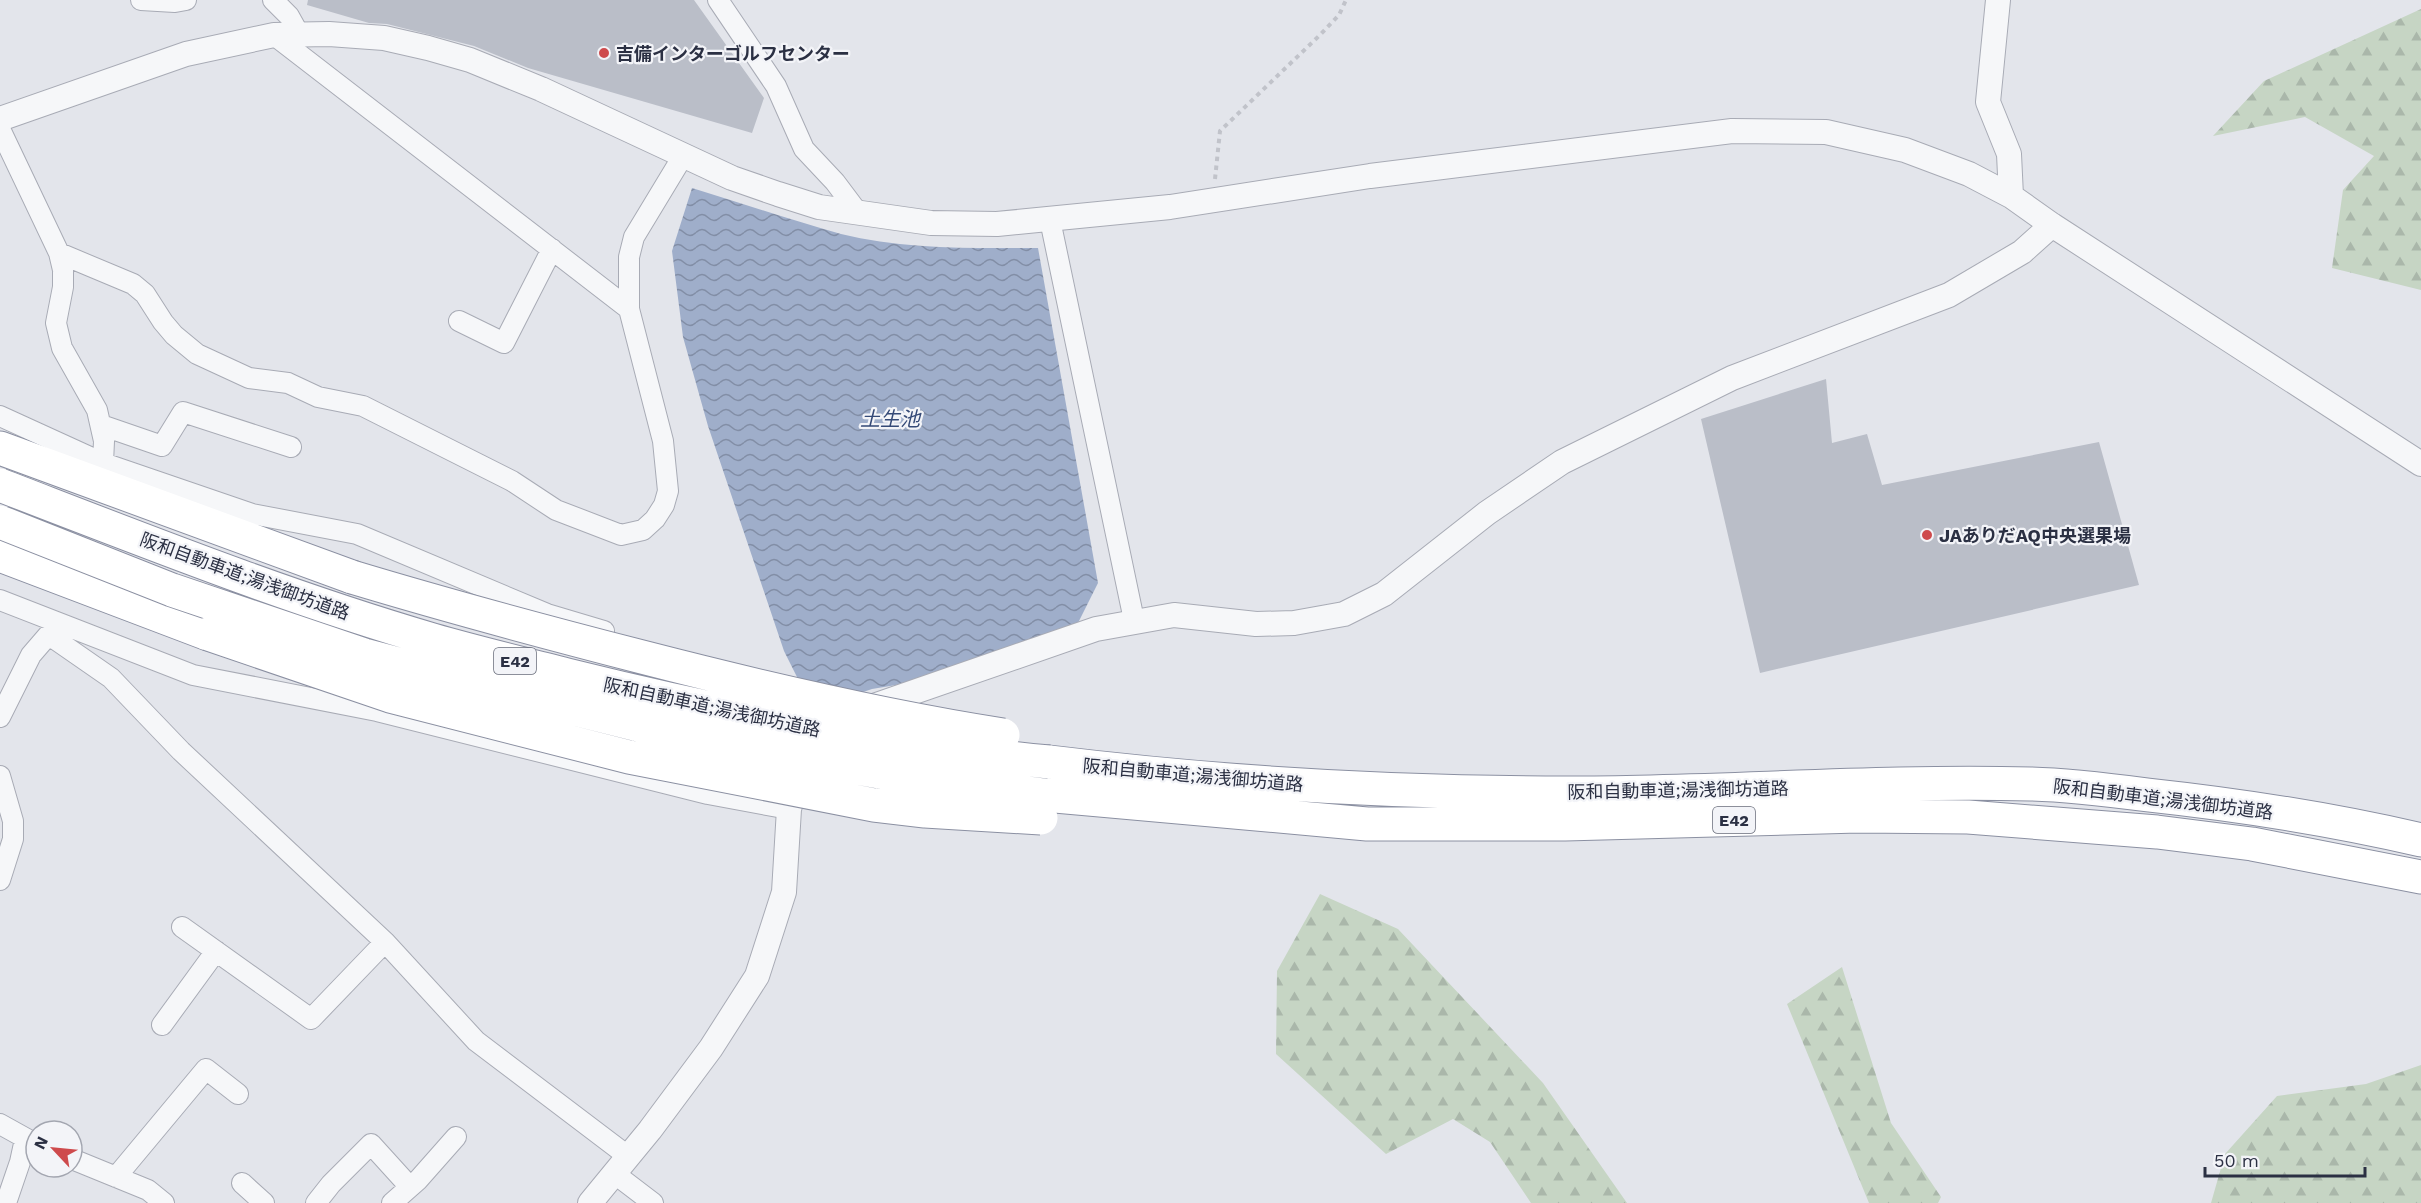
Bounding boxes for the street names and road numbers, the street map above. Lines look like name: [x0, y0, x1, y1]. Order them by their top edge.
street label: 阪和自動車道;湯浅御坊道路: [137, 528, 353, 624]
road number: E42: [494, 648, 536, 674]
street label: 阪和自動車道;湯浅御坊道路: [602, 674, 822, 740]
street label: 阪和自動車道;湯浅御坊道路: [1082, 755, 1304, 795]
street label: 阪和自動車道;湯浅御坊道路: [2052, 775, 2274, 823]
street label: 阪和自動車道;湯浅御坊道路: [1567, 778, 1789, 802]
road number: E42: [1713, 807, 1755, 833]

